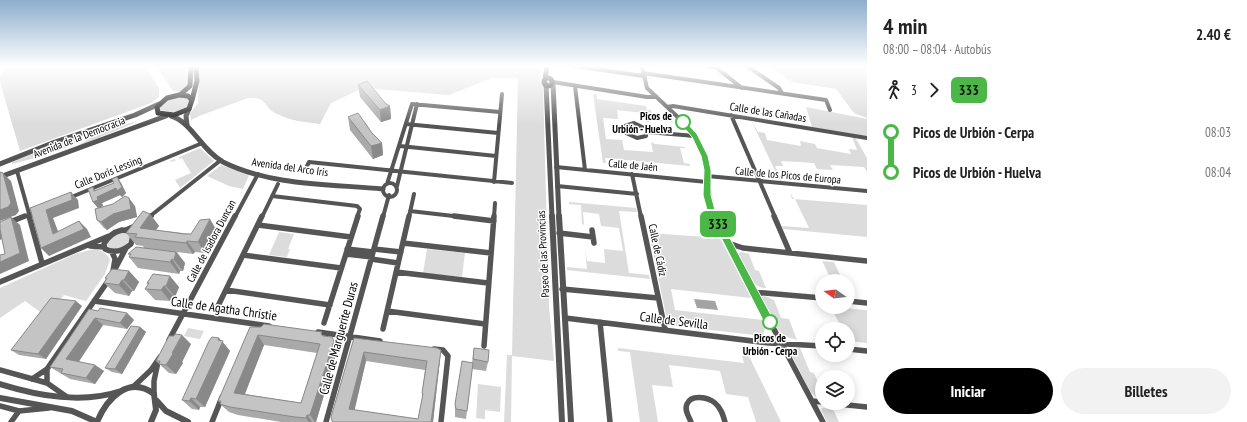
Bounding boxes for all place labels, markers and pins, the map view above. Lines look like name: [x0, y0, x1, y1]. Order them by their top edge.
place label: Picos de Urbión - Huelva: [612, 109, 672, 136]
marker: Picos de Urbión - Huelva: [675, 114, 691, 130]
marker: Picos de Urbión - Cerpa: [762, 314, 778, 330]
place label: Picos de Urbión - Cerpa: [743, 331, 798, 358]

